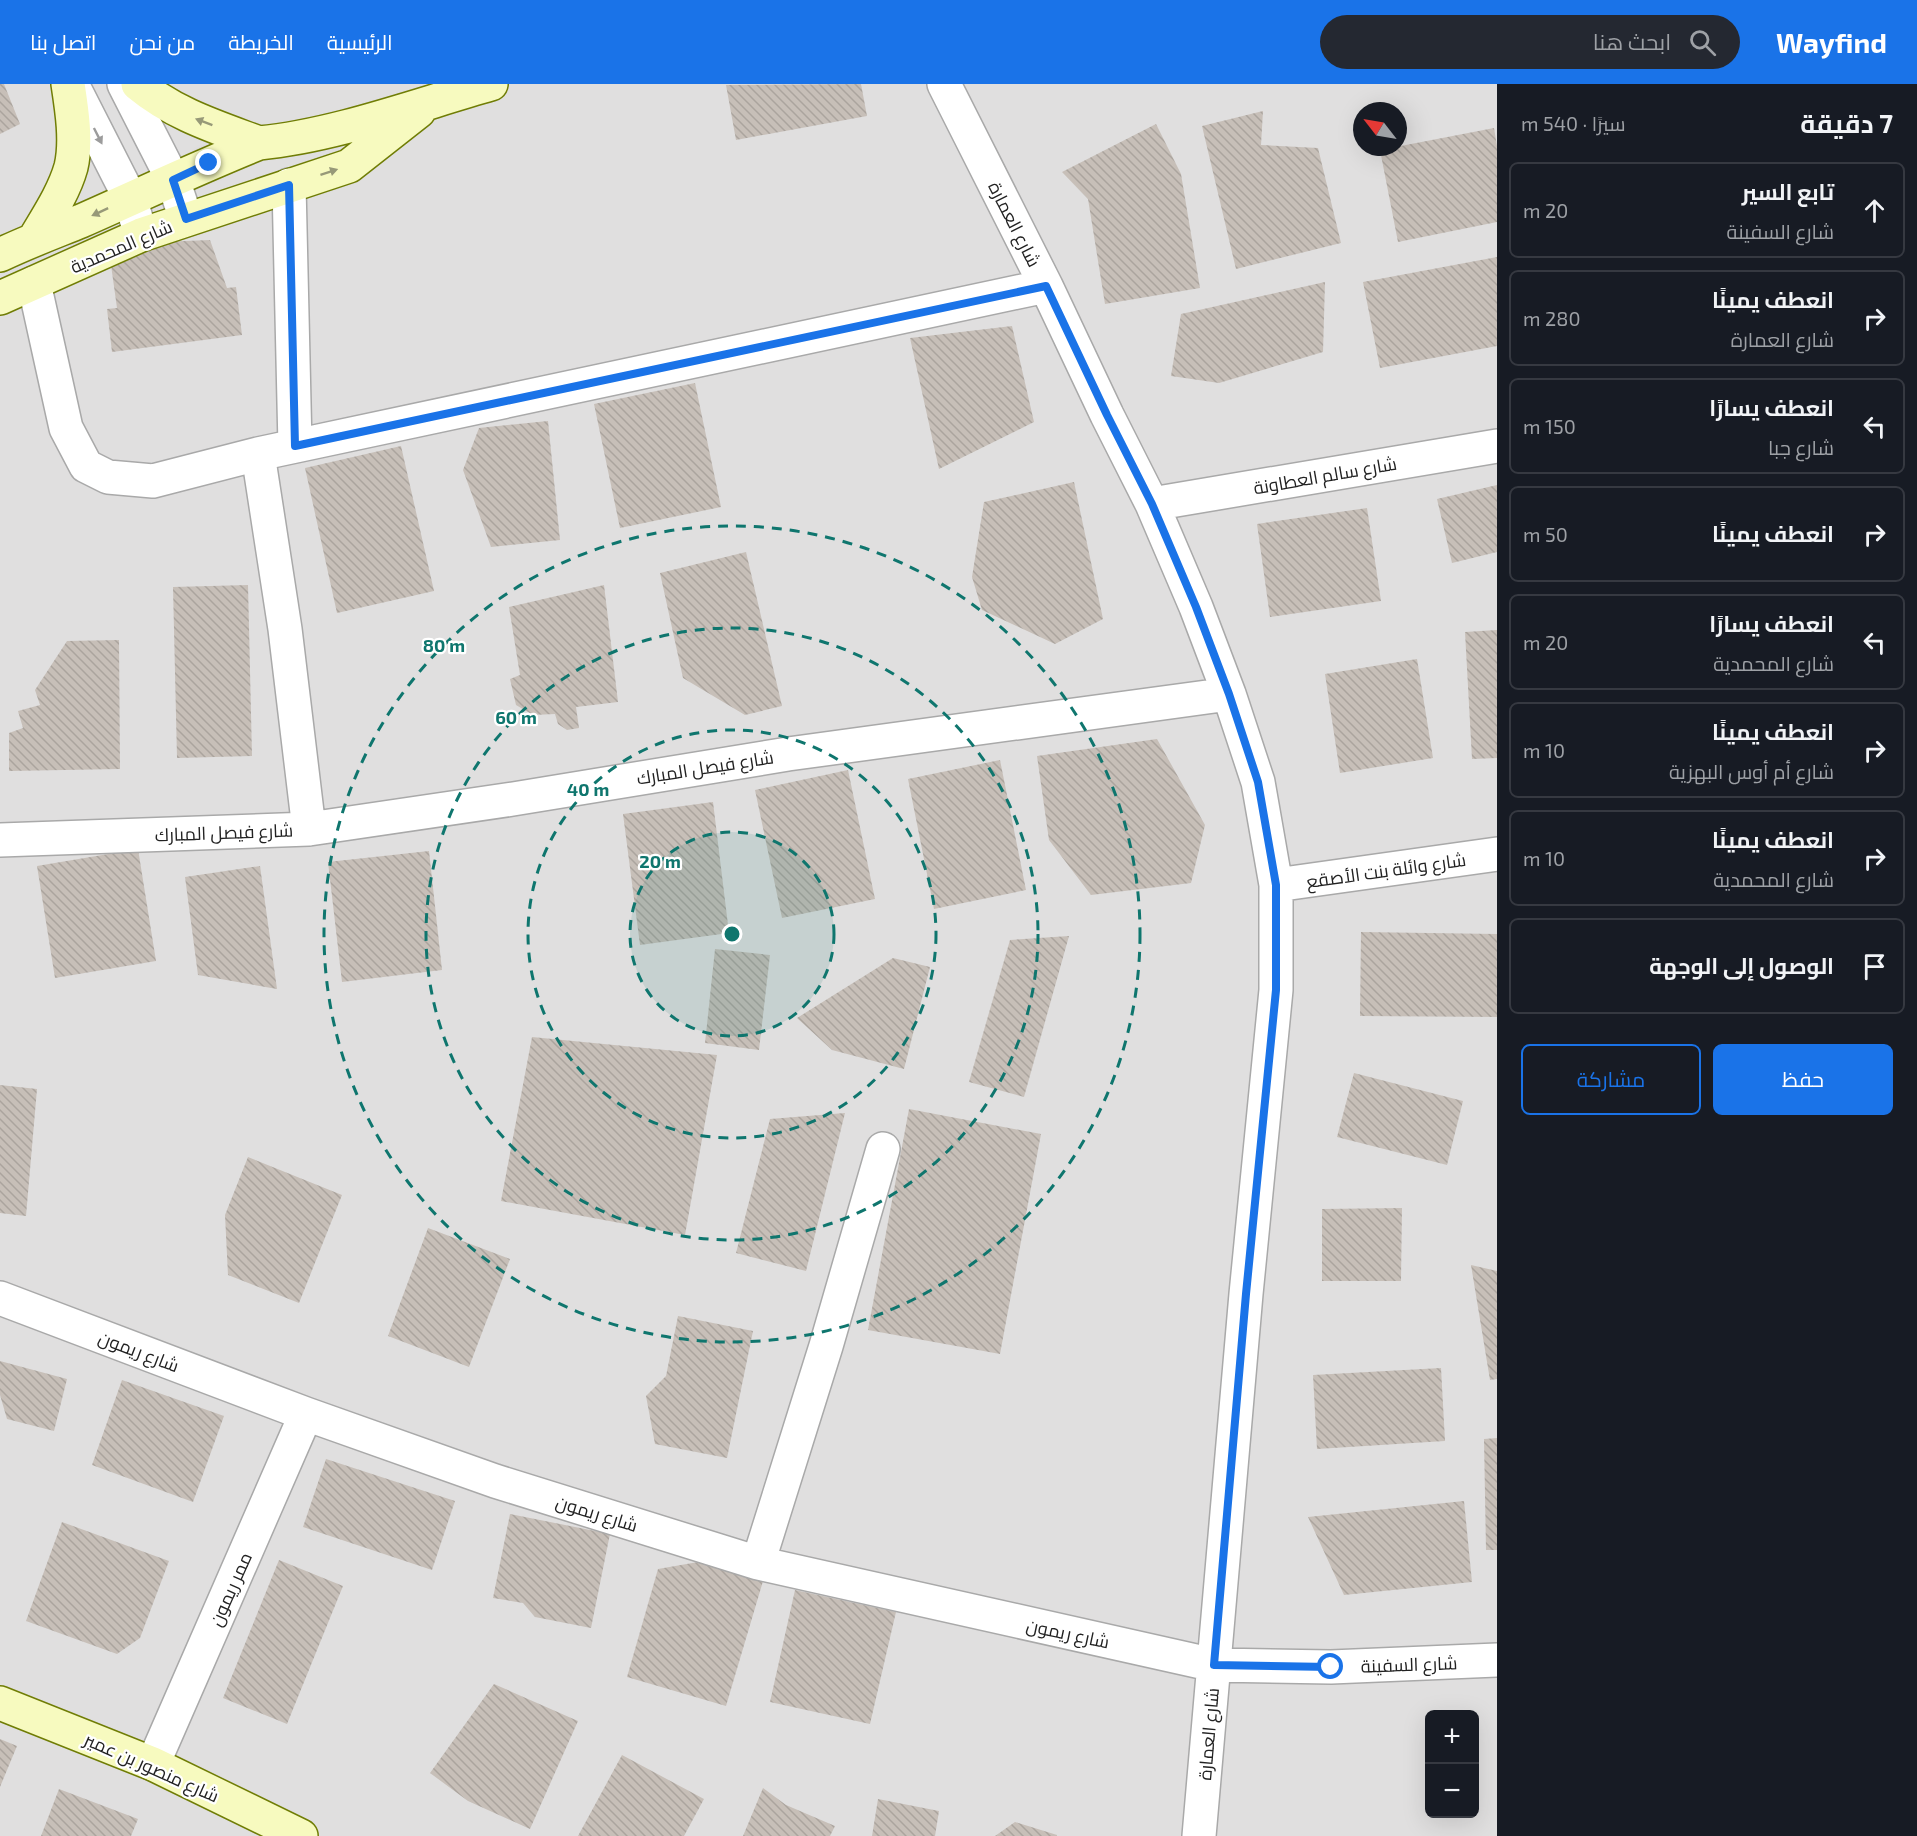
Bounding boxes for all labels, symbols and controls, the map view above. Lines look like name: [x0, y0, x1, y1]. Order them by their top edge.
search box: [1320, 15, 1740, 69]
text: Wayfind: [1776, 25, 1887, 59]
icon: search: [1686, 26, 1719, 59]
text: ابحث هنا: [1593, 28, 1671, 54]
text: اتصل بنا: [30, 29, 97, 54]
text: من نحن: [130, 29, 195, 54]
text: الخريطة: [228, 29, 294, 54]
text: الرئيسية: [327, 29, 393, 54]
north arrow: [1353, 102, 1407, 156]
text: 7 دقيقة: [1800, 107, 1893, 138]
text: سيرًا · 540 m: [1521, 111, 1626, 135]
one-way arrow: [195, 117, 213, 127]
one-way arrow: [93, 127, 103, 145]
route end: [195, 149, 221, 175]
one-way arrow: [320, 167, 338, 177]
street label: شارع العمارة: [982, 178, 1046, 271]
text: تابع السير: [1742, 178, 1834, 204]
icon: ahead: [1858, 194, 1891, 227]
text: 20 m: [1523, 198, 1568, 222]
one-way arrow: [91, 207, 108, 216]
street label: شارع المحمدية: [67, 215, 176, 279]
text: شارع السفينة: [1727, 219, 1834, 243]
text: انعطف يمينًا: [1712, 286, 1834, 312]
icon: right: [1858, 302, 1891, 335]
text: 280 m: [1523, 306, 1580, 330]
text: شارع العمارة: [1731, 327, 1834, 351]
text: انعطف يسارًا: [1709, 394, 1834, 420]
icon: left: [1858, 410, 1891, 443]
text: 150 m: [1523, 414, 1576, 438]
text: شارع جبا: [1768, 435, 1834, 459]
street label: شارع سالم العطاونة: [1252, 452, 1399, 500]
icon: right: [1858, 518, 1891, 551]
text: انعطف يمينًا: [1712, 520, 1834, 546]
text: 50 m: [1523, 522, 1568, 546]
text: انعطف يسارًا: [1709, 610, 1834, 636]
icon: left: [1858, 626, 1891, 659]
text: 20 m: [1523, 630, 1568, 654]
text: 80 m: [423, 634, 465, 656]
text: شارع المحمدية: [1713, 651, 1834, 675]
text: 60 m: [495, 706, 537, 728]
text: انعطف يمينًا: [1712, 718, 1834, 744]
icon: right: [1858, 734, 1891, 767]
text: 10 m: [1523, 738, 1565, 762]
street label: شارع فيصل المبارك: [635, 745, 775, 791]
text: شارع أم أوس البهزية: [1669, 759, 1834, 783]
text: 40 m: [567, 778, 609, 800]
street label: شارع فيصل المبارك: [154, 819, 294, 847]
text: انعطف يمينًا: [1712, 826, 1834, 852]
icon: right: [1858, 842, 1891, 875]
text: 10 m: [1523, 846, 1565, 870]
street label: شارع وائلة بنت الأصقع: [1305, 848, 1468, 894]
text: 20 m: [639, 850, 681, 872]
text: شارع المحمدية: [1713, 867, 1834, 891]
centre of rings: [722, 924, 742, 944]
icon: arrive: [1858, 950, 1891, 983]
text: الوصول إلى الوجهة: [1649, 952, 1834, 978]
button: مشاركة: [1521, 1044, 1701, 1115]
button: حفظ: [1713, 1044, 1893, 1115]
street label: شارع ريمون: [95, 1326, 182, 1378]
street label: شارع ريمون: [553, 1490, 641, 1538]
street label: ممر ريمون: [204, 1549, 257, 1630]
street label: شارع ريمون: [1024, 1613, 1112, 1654]
street label: شارع السفينة: [1360, 1651, 1458, 1679]
route start: [1317, 1653, 1343, 1679]
street label: شارع العمارة: [1193, 1687, 1225, 1781]
map controls: [1425, 1710, 1479, 1818]
button: +: [1425, 1710, 1479, 1764]
street label: شارع منصور بن عمير: [80, 1727, 223, 1808]
button: −: [1425, 1764, 1479, 1818]

